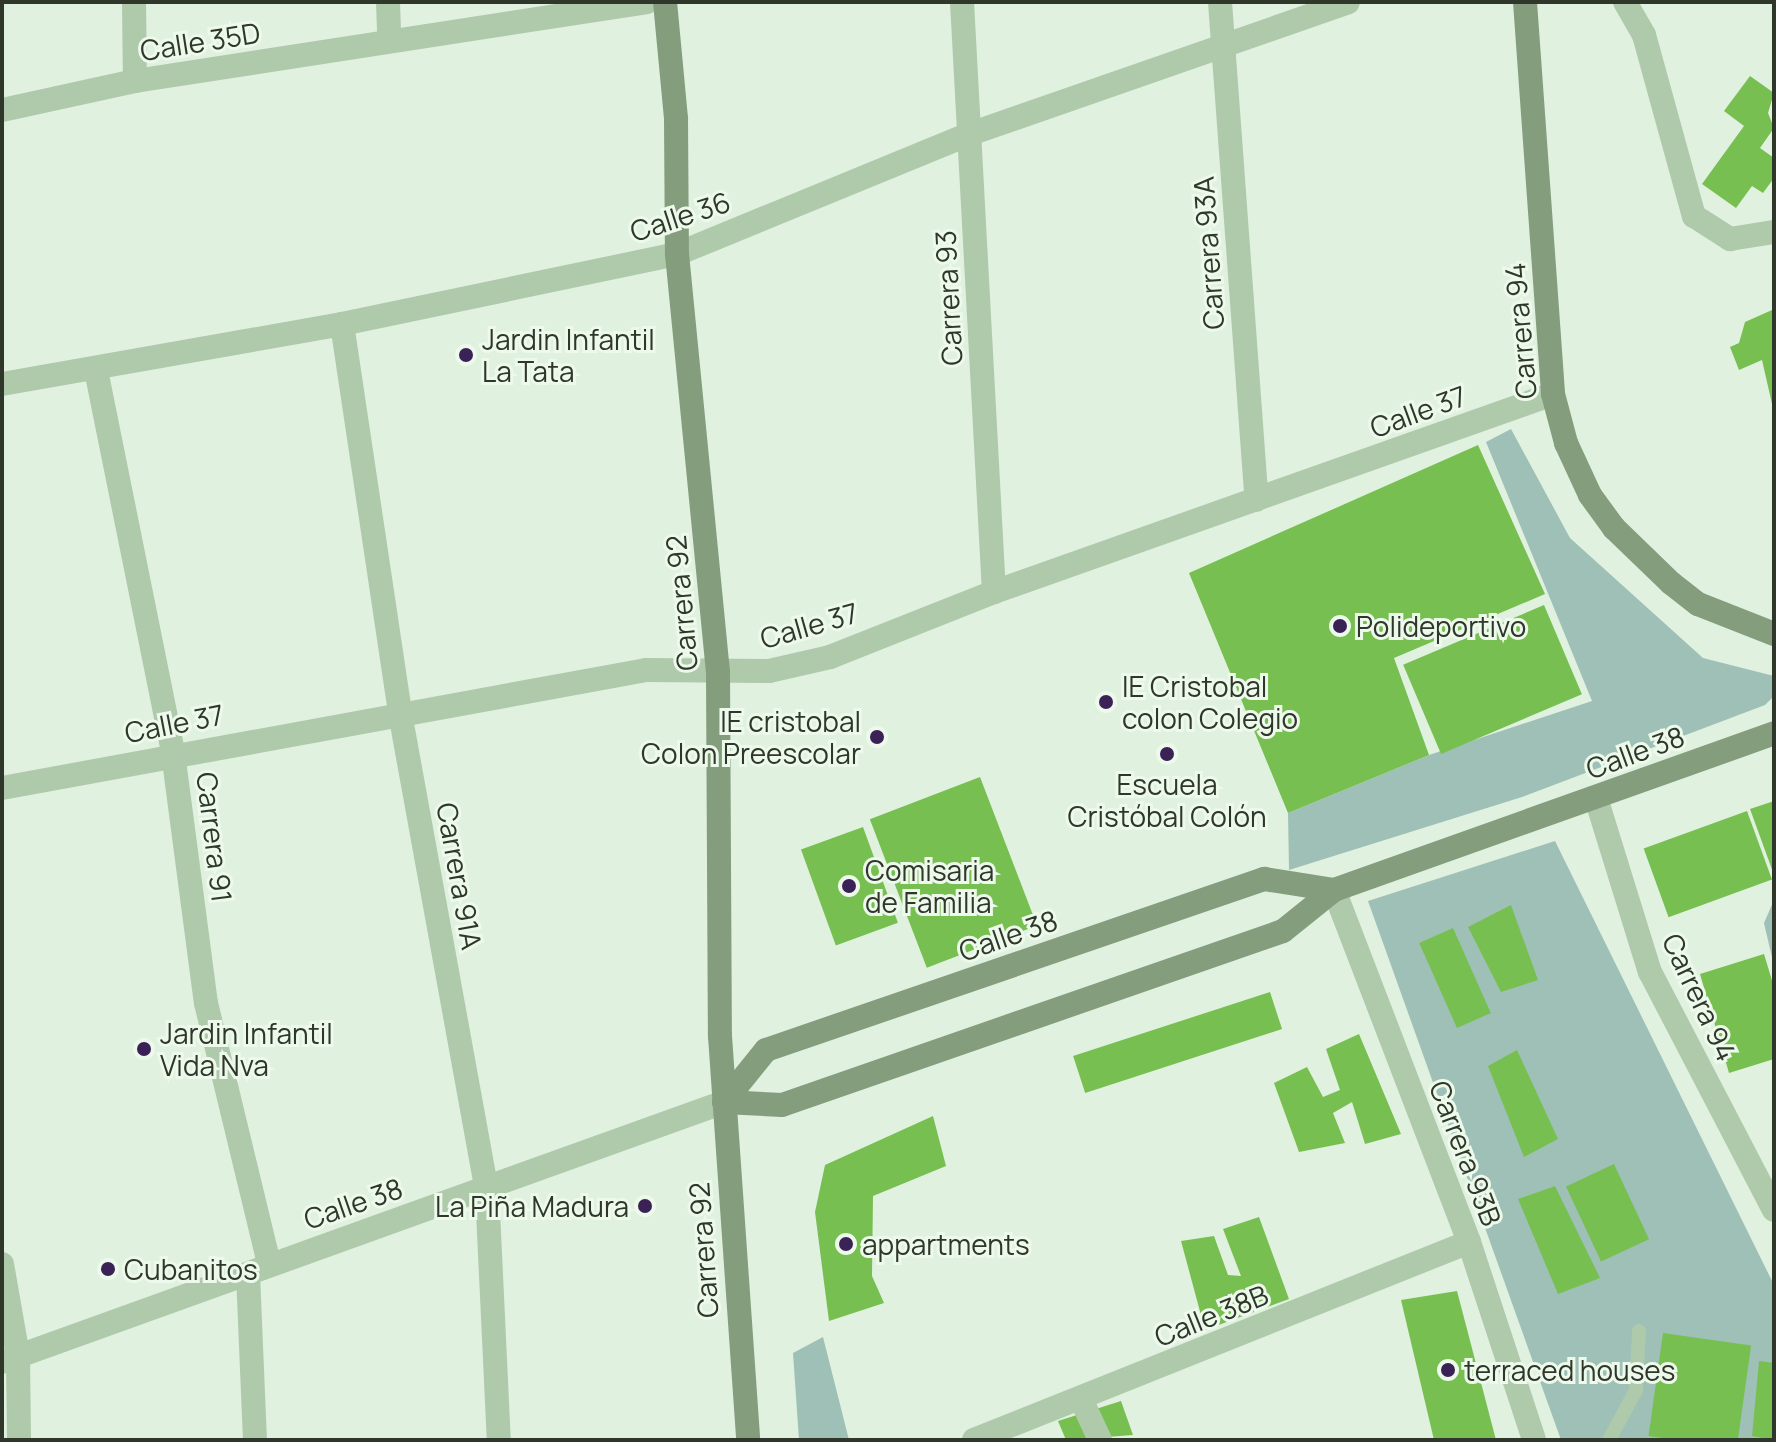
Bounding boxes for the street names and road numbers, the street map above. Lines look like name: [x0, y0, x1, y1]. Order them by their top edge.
street label: Calle 35D: [138, 15, 262, 67]
street label: Carrera 93A: [1186, 175, 1230, 331]
street label: Calle 36: [626, 184, 734, 248]
street label: Carrera 93: [928, 230, 968, 366]
street label: Carrera 94: [1497, 262, 1543, 400]
street label: Calle 37: [1365, 378, 1471, 444]
street label: Carrera 92: [658, 534, 704, 672]
street label: Calle 37: [756, 595, 862, 655]
street label: Calle 37: [122, 697, 226, 749]
street label: Calle 38: [1581, 719, 1689, 785]
street label: Carrera 91: [190, 770, 240, 904]
street label: Carrera 91A: [431, 800, 489, 952]
street label: Calle 38: [954, 902, 1062, 968]
street label: Carrera 94: [1656, 928, 1744, 1066]
street label: Carrera 93B: [1423, 1076, 1509, 1230]
street label: Calle 38: [299, 1170, 407, 1236]
street label: Carrera 92: [682, 1181, 724, 1319]
street label: Calle 38B: [1149, 1277, 1273, 1353]

